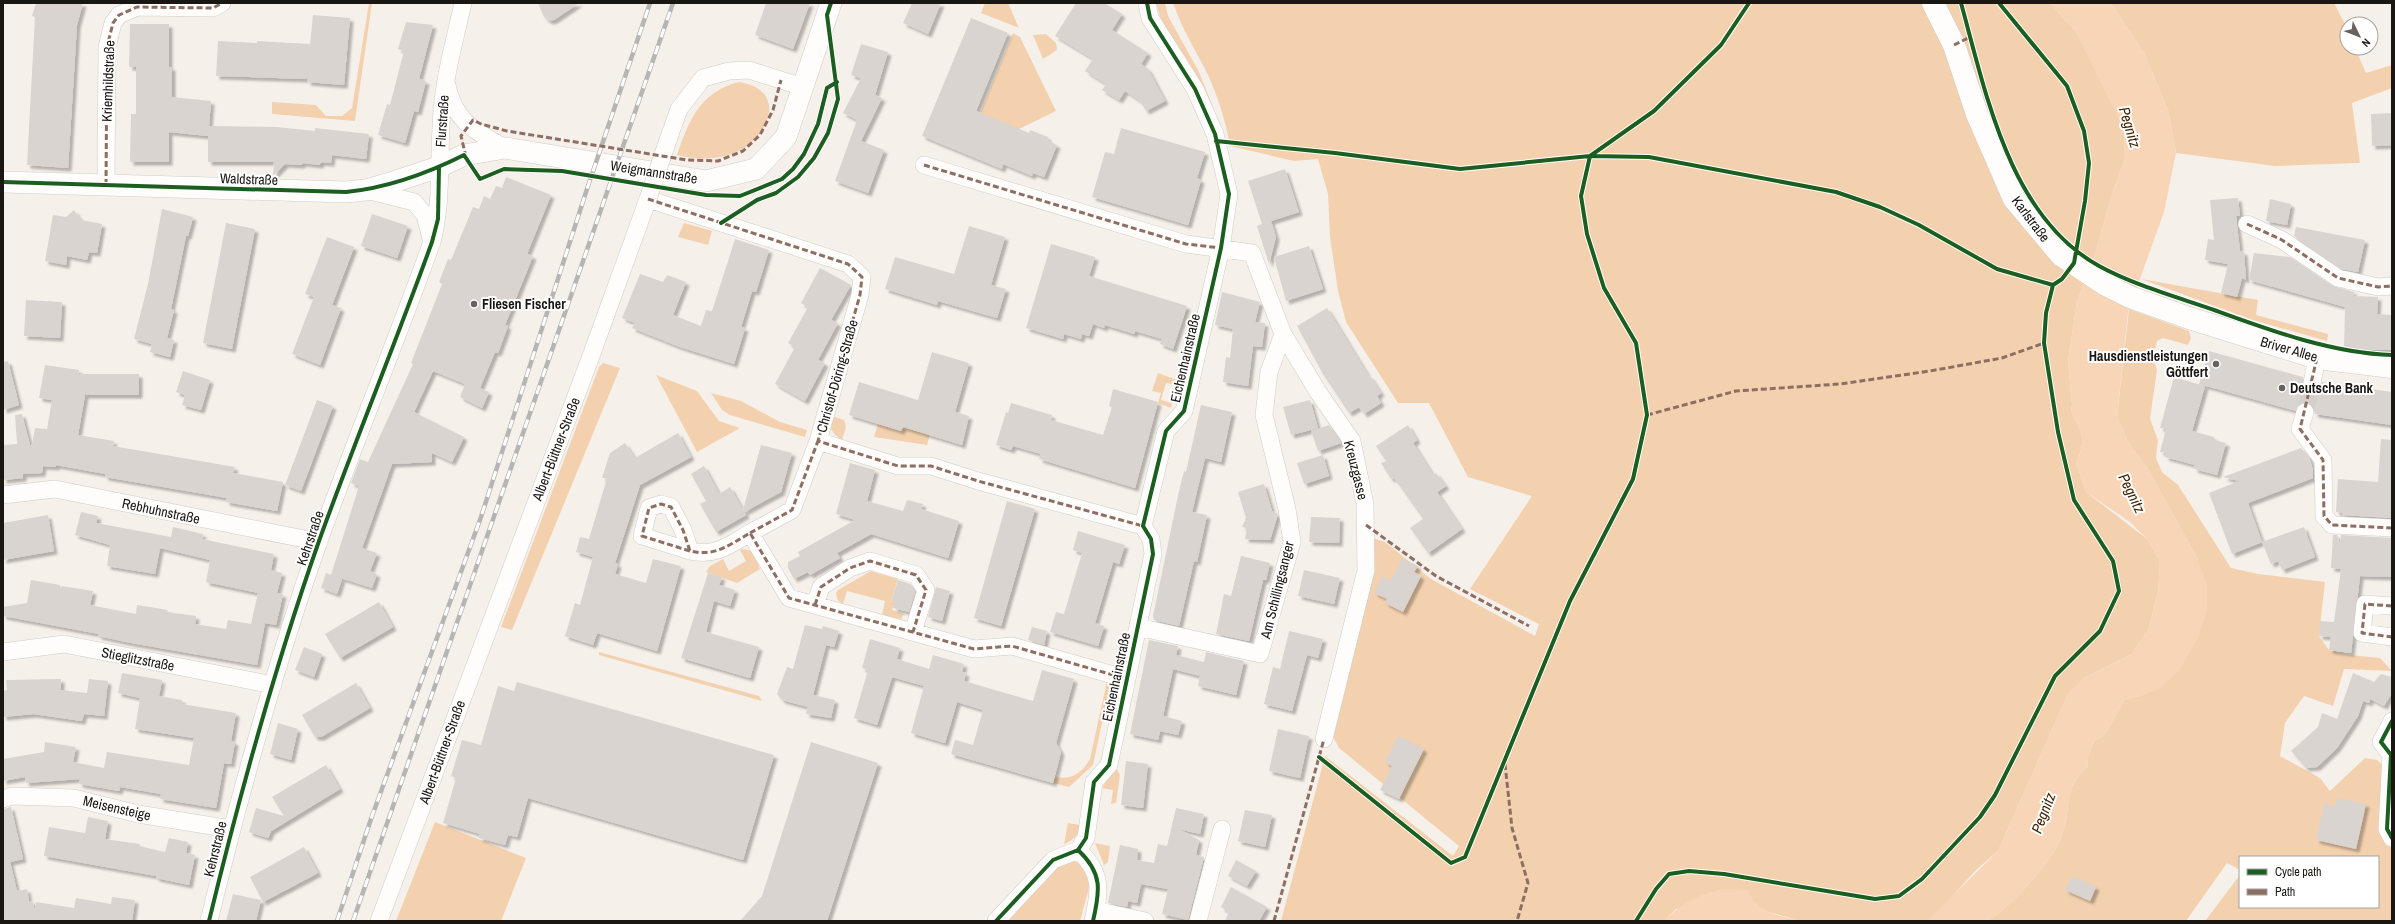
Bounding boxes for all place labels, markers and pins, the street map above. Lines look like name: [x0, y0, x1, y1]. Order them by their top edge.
place label: Fliesen Fischer: [482, 295, 566, 313]
marker: Fliesen Fischer: [469, 299, 479, 309]
place label: Hausdienstleistungen Göttfert: [2089, 347, 2208, 381]
marker: Hausdienstleistungen Göttfert: [2211, 359, 2221, 369]
place label: Deutsche Bank: [2290, 379, 2374, 397]
marker: Deutsche Bank: [2277, 383, 2287, 393]

